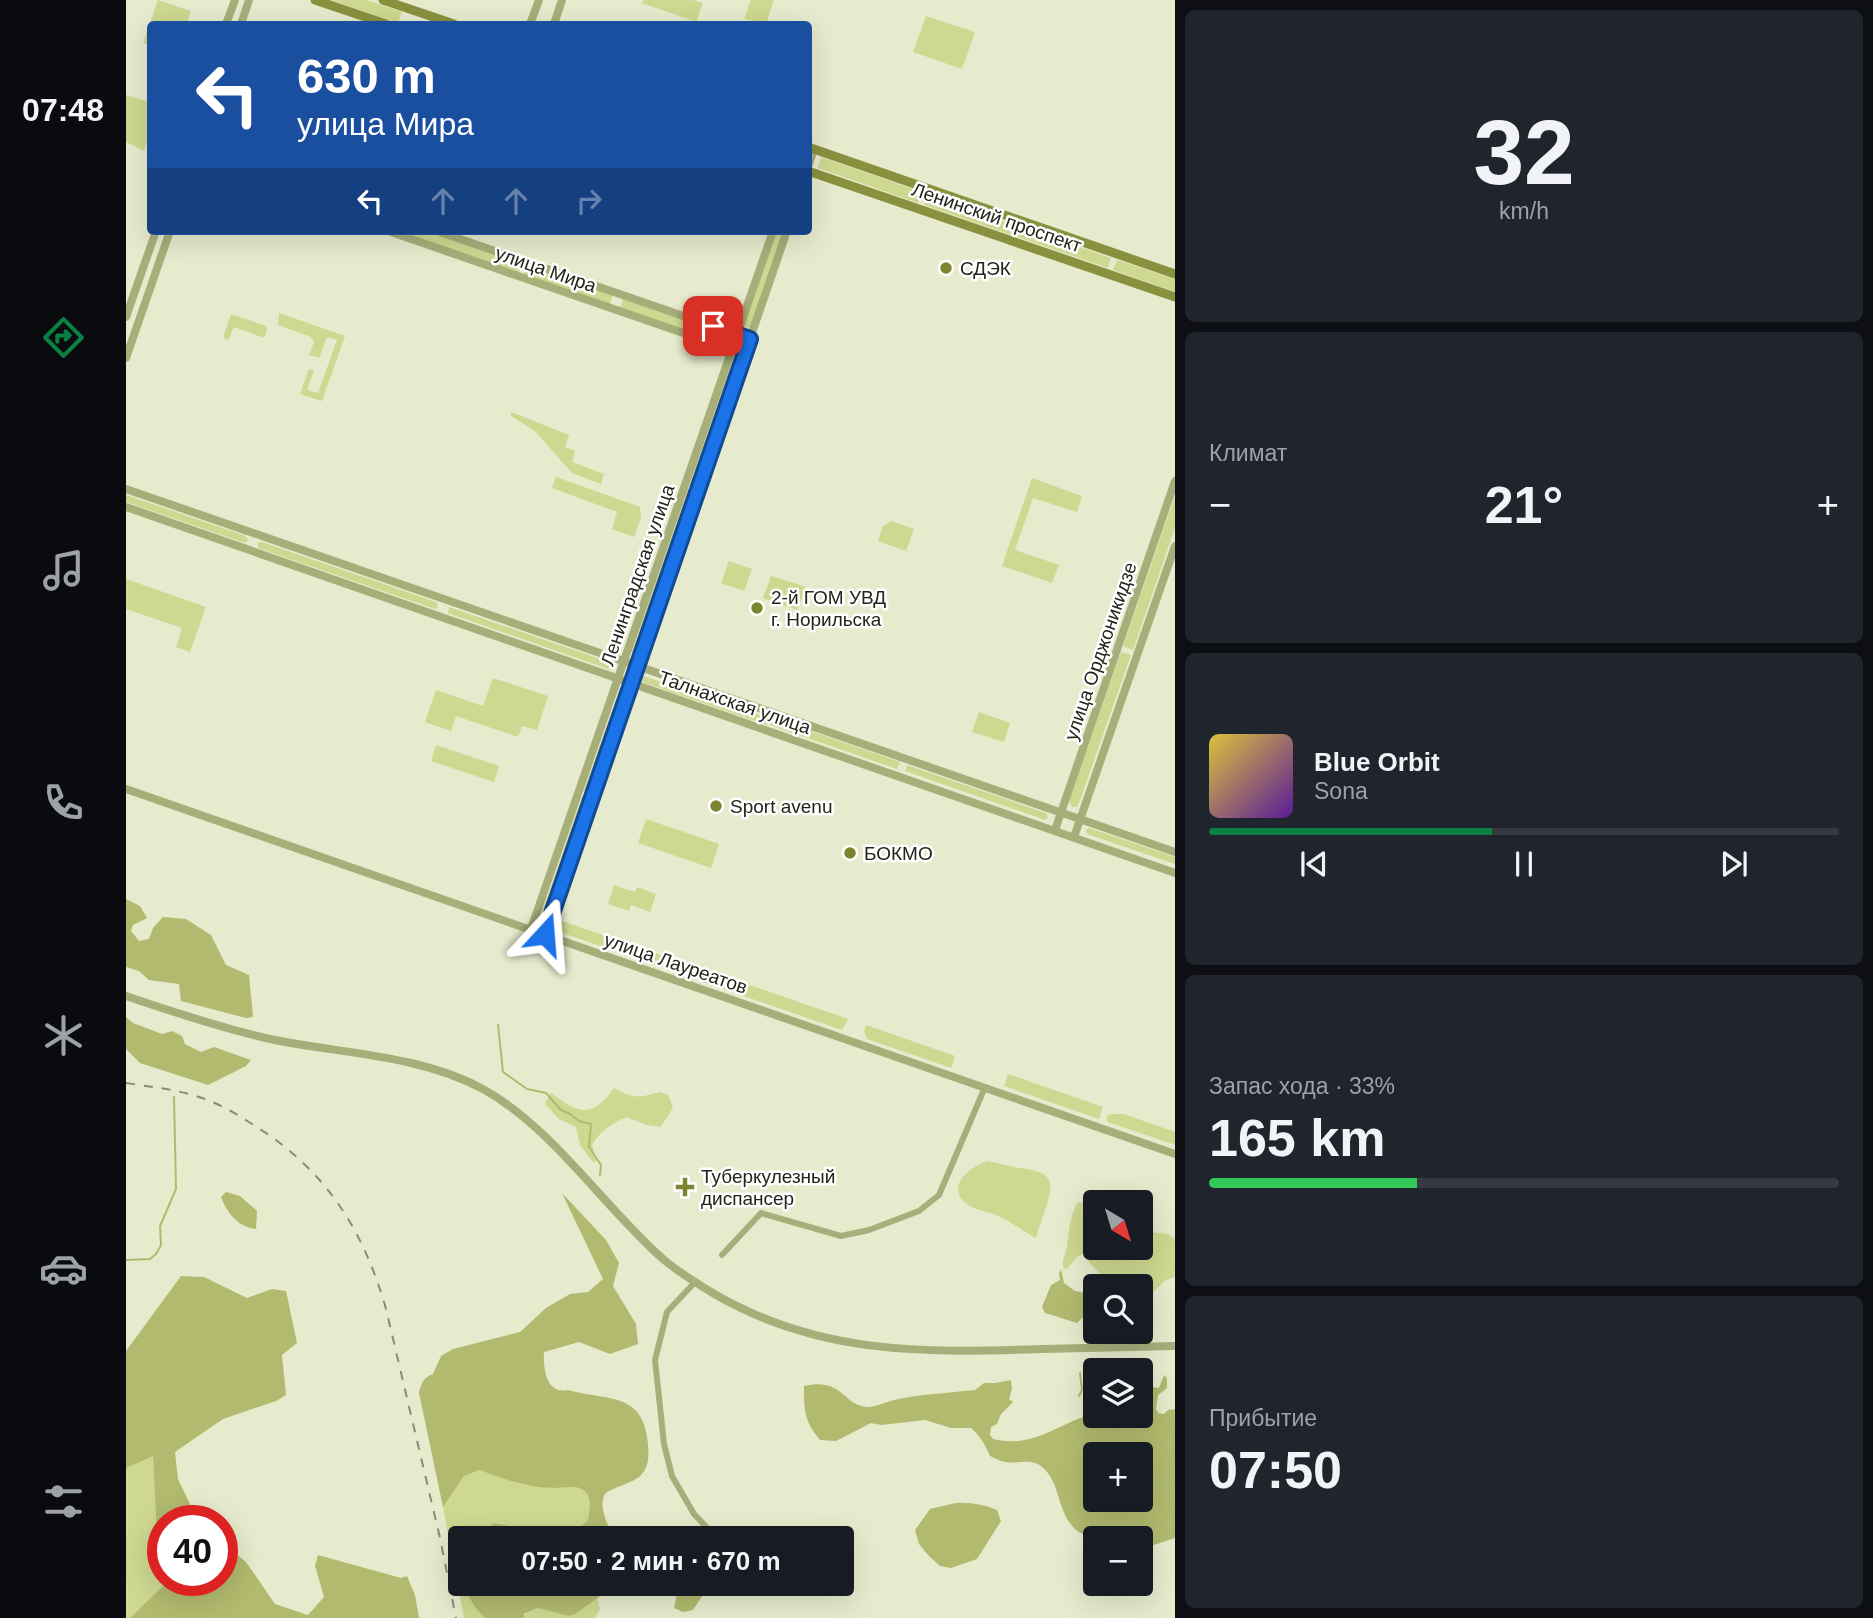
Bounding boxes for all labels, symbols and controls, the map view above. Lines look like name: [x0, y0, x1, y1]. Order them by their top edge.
icon: left: [182, 49, 273, 140]
text: 630 m: [297, 49, 436, 103]
text: 07:48: [22, 92, 104, 128]
text: 32: [1473, 102, 1575, 203]
text: улица Мира: [297, 106, 474, 142]
street label: Ленинский проспект: [909, 179, 1085, 256]
icon: left: [351, 182, 389, 220]
icon: ahead: [424, 182, 462, 220]
icon: ahead: [497, 182, 535, 220]
icon: right: [570, 182, 608, 220]
text: km/h: [1499, 198, 1549, 224]
street label: улица Мира: [493, 242, 599, 297]
place label: СДЭК: [960, 258, 1011, 279]
marker: СДЭК: [938, 260, 954, 276]
pin: [683, 296, 743, 356]
icon: arrive: [694, 307, 732, 345]
icon: directions: [39, 313, 88, 362]
text: Климат: [1209, 440, 1287, 466]
text: 21°: [1485, 476, 1563, 534]
street label: Ленинградская улица: [597, 481, 679, 669]
text: −: [1209, 484, 1231, 526]
text: +: [1817, 484, 1839, 526]
icon: music: [39, 546, 88, 595]
street label: улица Орджоникидзе: [1060, 559, 1141, 743]
place label: 2-й ГОМ УВД г. Норильска: [771, 587, 886, 630]
marker: 2-й ГОМ УВД г. Норильска: [749, 600, 765, 616]
street label: Талнахская улица: [656, 667, 814, 738]
text: Blue Orbit: [1314, 747, 1440, 777]
icon: phone: [39, 778, 88, 827]
text: Sona: [1314, 778, 1368, 804]
place label: Sport avenu: [730, 796, 832, 817]
marker: Sport avenu: [708, 798, 724, 814]
place label: БОКМО: [864, 843, 933, 864]
marker: БОКМО: [842, 845, 858, 861]
icon: previous: [1295, 845, 1333, 883]
icon: pause: [1505, 845, 1543, 883]
icon: next: [1715, 845, 1753, 883]
position arrow: [508, 897, 582, 971]
street label: улица Лауреатов: [601, 929, 750, 998]
icon: climate: [39, 1011, 88, 1060]
text: Запас хода · 33%: [1209, 1073, 1395, 1099]
text: 165 km: [1209, 1109, 1385, 1167]
place label: Туберкулезный диспансер: [701, 1166, 835, 1209]
marker: Туберкулезный диспансер: [675, 1177, 695, 1197]
north arrow: [1083, 1190, 1153, 1260]
map controls: [1083, 1190, 1153, 1596]
icon: car: [39, 1244, 88, 1293]
button: search: [1083, 1274, 1153, 1344]
button: layers: [1083, 1358, 1153, 1428]
text: Прибытие: [1209, 1405, 1317, 1431]
text: 07:50: [1209, 1441, 1342, 1499]
button: +: [1083, 1442, 1153, 1512]
icon: filters: [39, 1477, 88, 1526]
speed limit sign: 40: [147, 1505, 238, 1596]
button: −: [1083, 1526, 1153, 1596]
text: 07:50 · 2 мин · 670 m: [521, 1546, 781, 1576]

